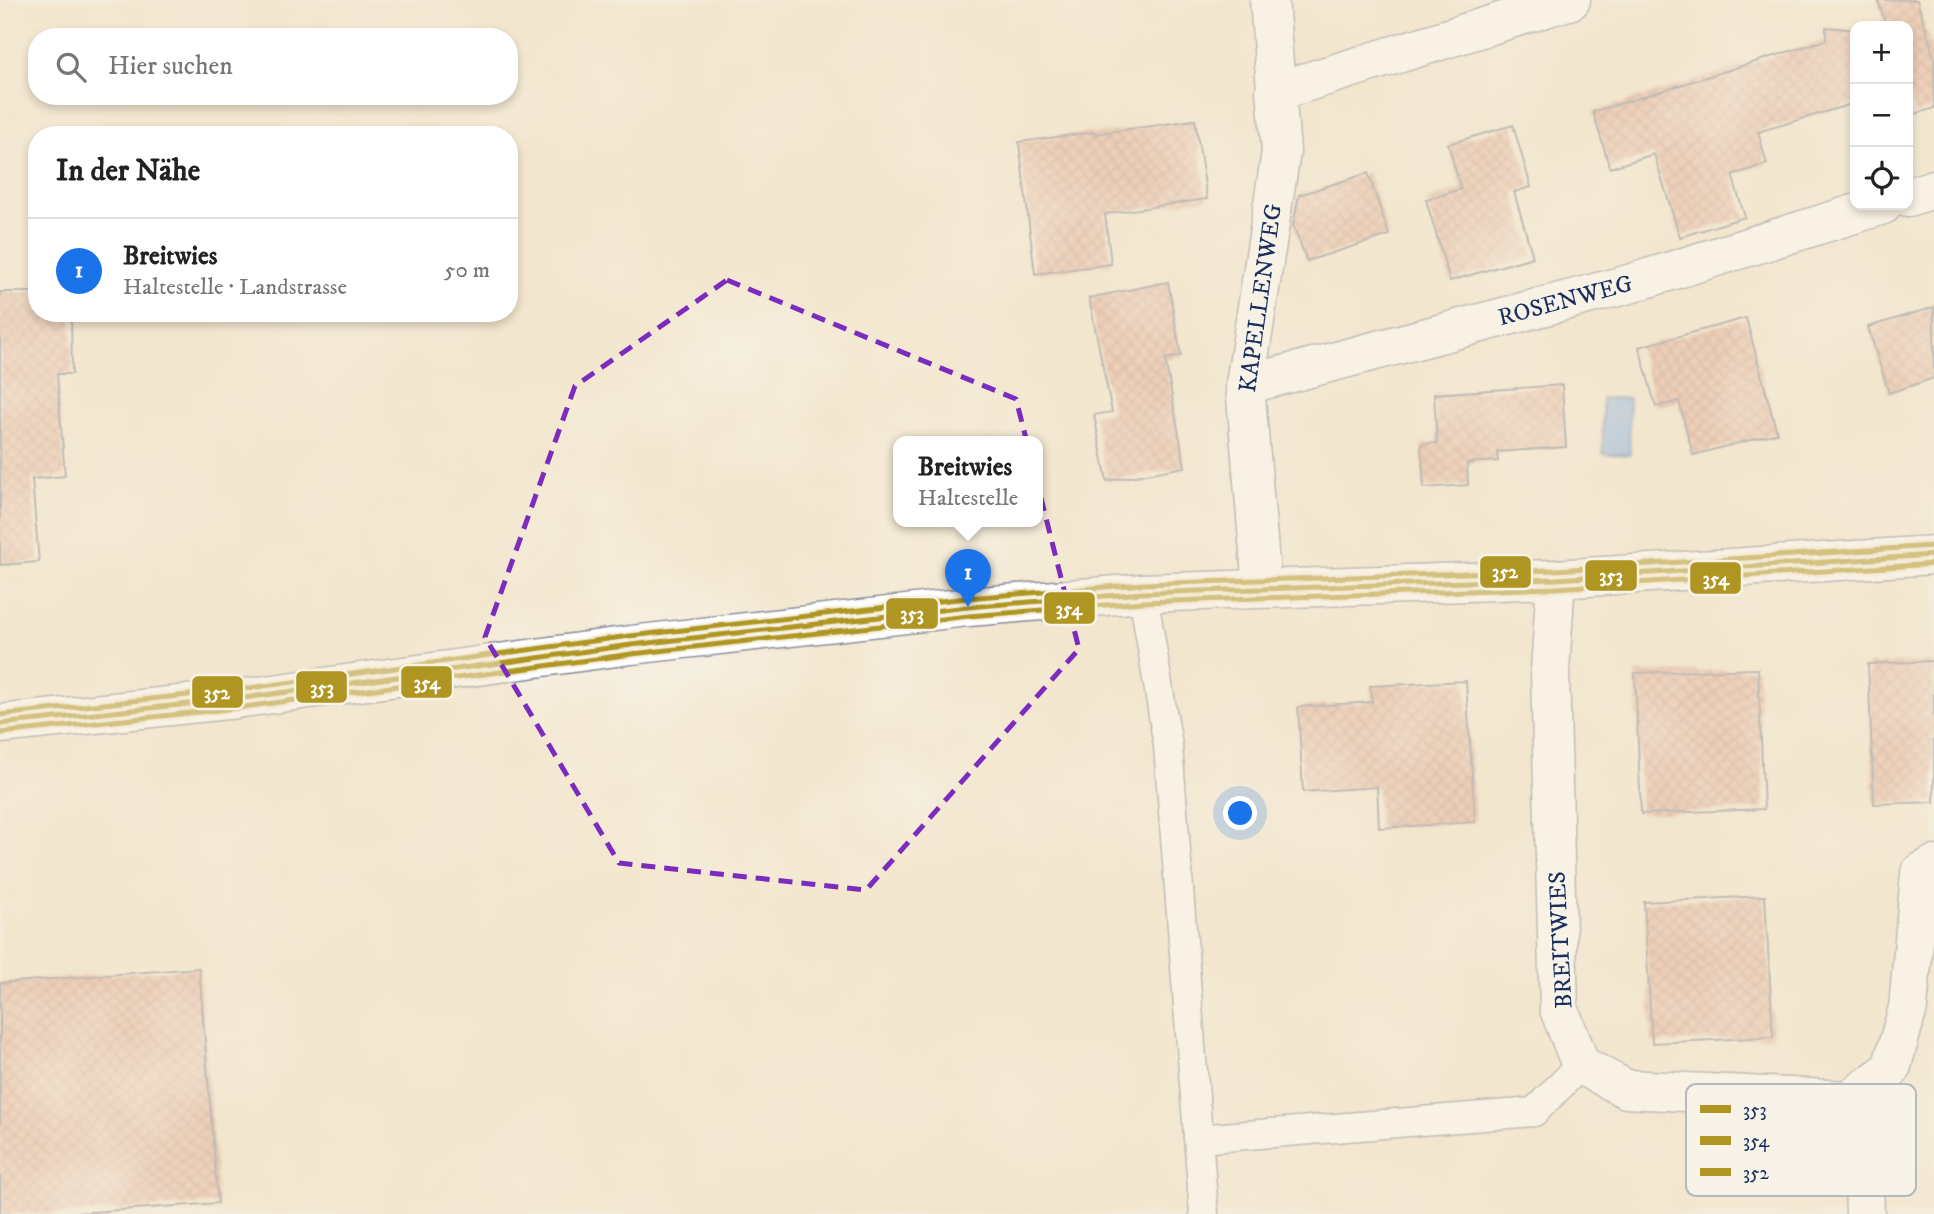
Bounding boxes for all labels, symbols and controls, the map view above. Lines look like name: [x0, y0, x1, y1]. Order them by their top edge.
map controls: [1850, 21, 1913, 210]
button: +: [1850, 21, 1913, 84]
search box: [28, 28, 518, 105]
icon: search: [52, 48, 90, 86]
text: Hier suchen: [108, 50, 233, 83]
button: −: [1850, 84, 1913, 147]
button: locate: [1850, 147, 1913, 210]
text: In der Nähe: [56, 153, 200, 190]
street label: KAPELLENWEG: [1233, 202, 1289, 394]
text: Breitwies: [123, 240, 217, 273]
text: 1: [75, 256, 83, 285]
text: 50 m: [444, 256, 490, 285]
street label: ROSENWEG: [1495, 269, 1636, 333]
text: Haltestelle · Landstrasse: [123, 273, 347, 302]
popup: [893, 436, 1043, 527]
text: Breitwies: [918, 451, 1012, 484]
text: Haltestelle: [918, 484, 1018, 513]
pin: 1: [945, 549, 991, 607]
line badge: 352: [1479, 555, 1532, 589]
line badge: 353: [1584, 559, 1638, 592]
text: 352: [1492, 561, 1519, 584]
line badge: 354: [1689, 561, 1742, 595]
text: 353: [1599, 565, 1623, 588]
text: 354: [1703, 568, 1730, 591]
line badge: 354: [1043, 591, 1096, 625]
line badge: 353: [885, 597, 939, 630]
text: 354: [1056, 598, 1083, 621]
text: 353: [900, 603, 924, 626]
line badge: 354: [400, 665, 453, 699]
line badge: 353: [295, 670, 348, 704]
text: 354: [414, 672, 441, 695]
line badge: 352: [191, 675, 244, 709]
text: 353: [310, 677, 334, 700]
text: 352: [204, 682, 231, 705]
your location: [1223, 796, 1257, 830]
street label: BREITWIES: [1542, 870, 1580, 1009]
legend: [1686, 1084, 1916, 1196]
text: 353: [1743, 1099, 1767, 1122]
text: 354: [1743, 1130, 1771, 1153]
text: 352: [1743, 1162, 1770, 1185]

